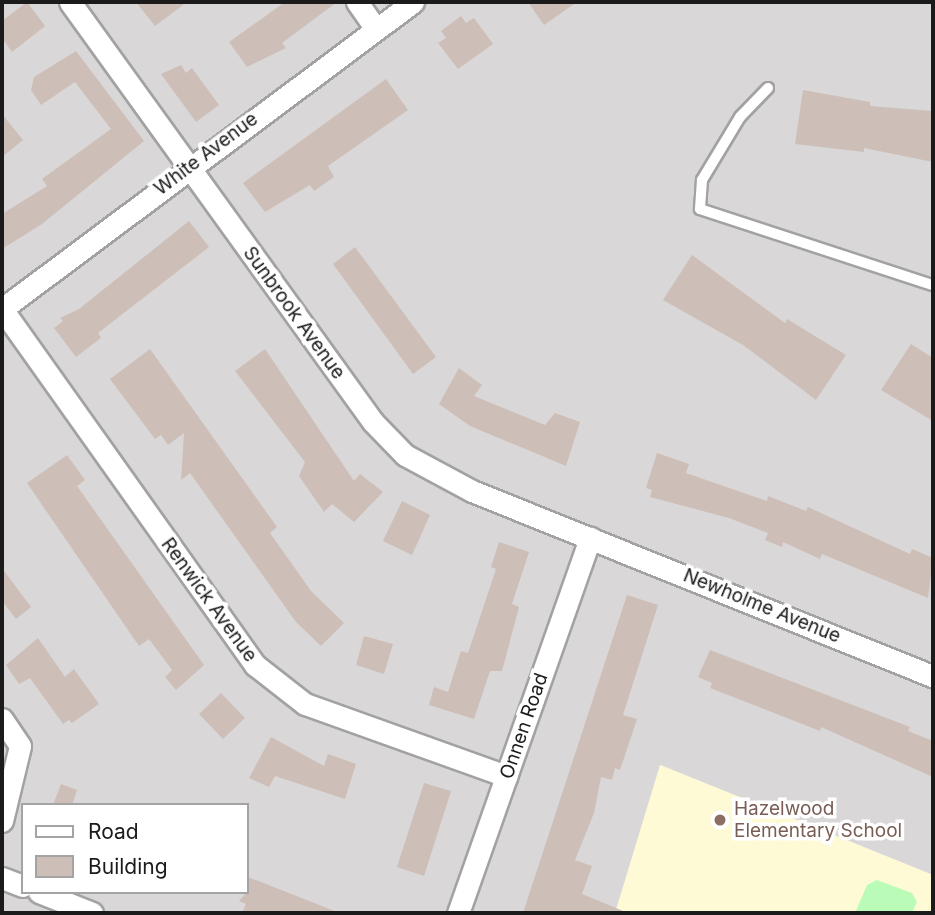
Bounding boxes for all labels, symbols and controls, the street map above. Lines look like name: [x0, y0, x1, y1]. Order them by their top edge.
street label: White Avenue: [150, 108, 262, 200]
street label: Sunbrook Avenue: [238, 242, 350, 384]
street label: Renwick Avenue: [156, 534, 262, 666]
street label: Newholme Avenue: [680, 564, 844, 648]
street label: Onnen Road: [495, 670, 553, 782]
place label: Hazelwood Elementary School: [734, 798, 902, 842]
legend: [21, 803, 248, 894]
marker: Hazelwood Elementary School: [712, 812, 728, 828]
text: Road: [88, 819, 139, 844]
text: Building: [88, 854, 168, 879]

